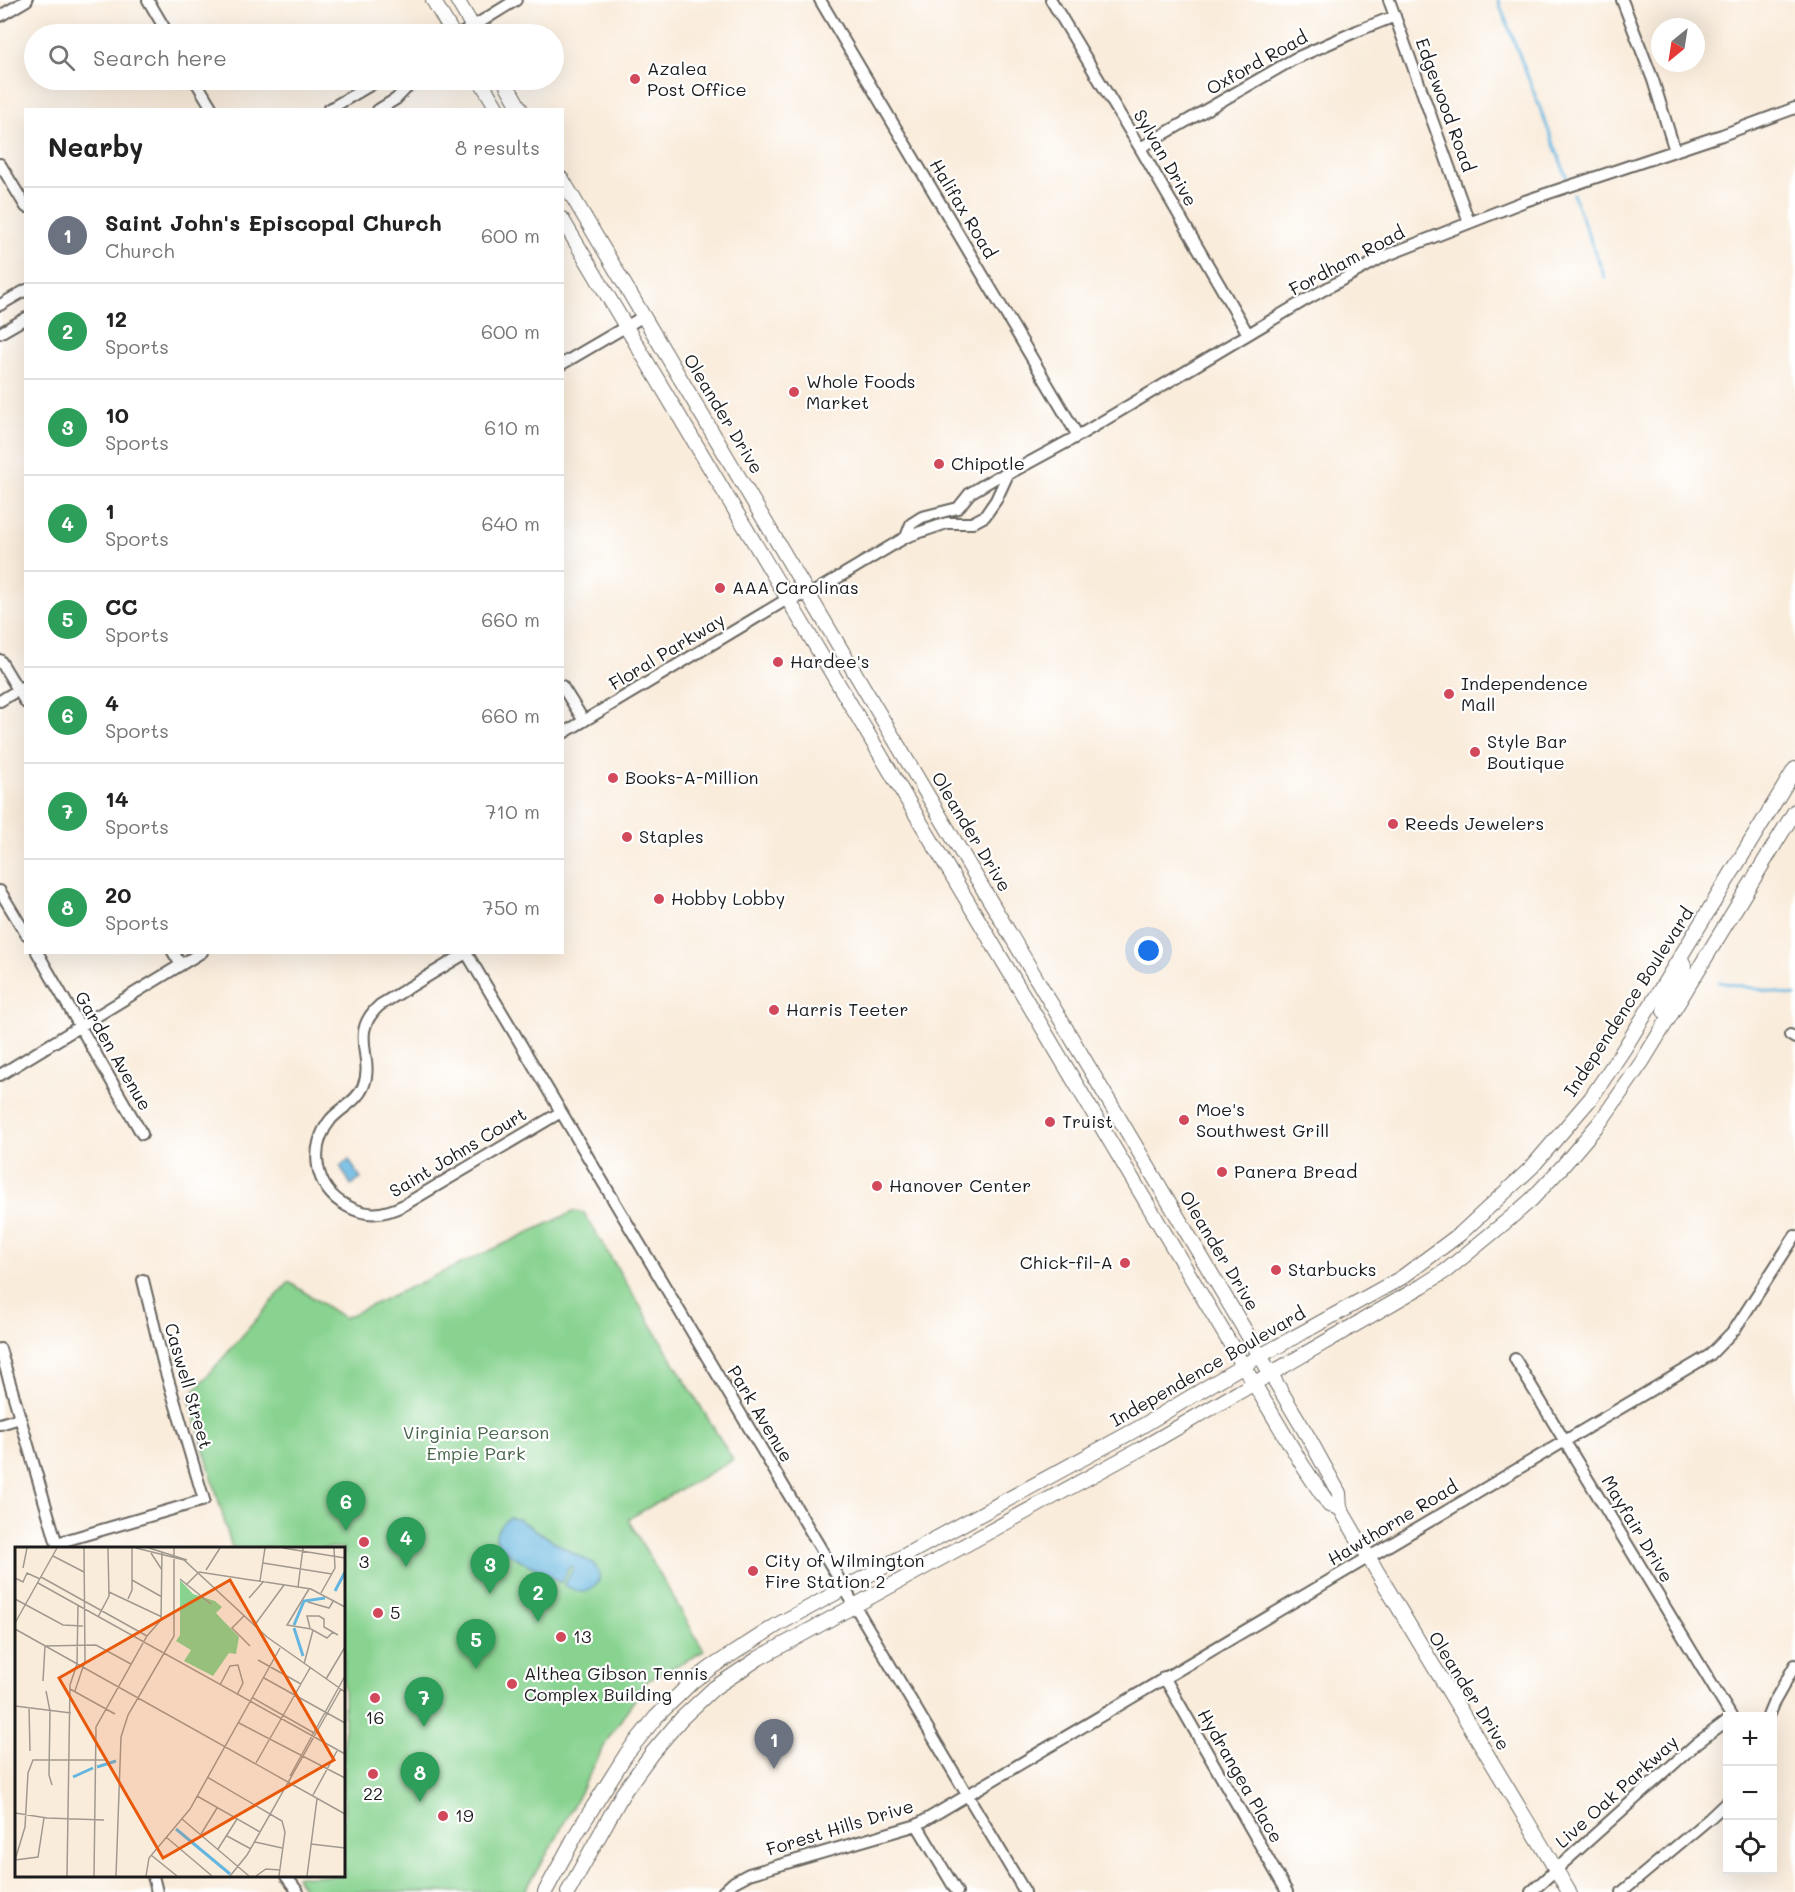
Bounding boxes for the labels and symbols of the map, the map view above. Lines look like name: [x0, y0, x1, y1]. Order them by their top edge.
north arrow: [1651, 18, 1705, 72]
street label: Oxford Road: [1202, 24, 1311, 100]
street label: Edgewood Road: [1411, 34, 1481, 175]
place label: Azalea Post Office: [647, 56, 747, 101]
marker: Azalea Post Office: [628, 72, 642, 86]
street label: Sylvan Drive: [1128, 105, 1203, 210]
street label: Halifax Road: [925, 154, 1003, 263]
street label: Fordham Road: [1285, 220, 1408, 301]
street label: Oleander Drive: [679, 349, 769, 478]
place label: Whole Foods Market: [806, 369, 916, 414]
marker: Whole Foods Market: [787, 385, 801, 399]
place label: Chipotle: [951, 451, 1025, 475]
marker: Chipotle: [932, 457, 946, 471]
place label: AAA Carolinas: [732, 575, 859, 599]
marker: AAA Carolinas: [713, 581, 727, 595]
street label: Floral Parkway: [604, 607, 729, 695]
place label: Hardee's: [790, 649, 870, 673]
marker: Hardee's: [771, 655, 785, 669]
place label: Independence Mall: [1461, 671, 1588, 716]
marker: Independence Mall: [1442, 687, 1456, 701]
place label: Style Bar Boutique: [1487, 729, 1567, 774]
marker: Style Bar Boutique: [1468, 745, 1482, 759]
place label: Books-A-Million: [625, 765, 759, 789]
street label: Oleander Drive: [927, 767, 1017, 896]
marker: Books-A-Million: [606, 771, 620, 785]
place label: Reeds Jewelers: [1405, 811, 1544, 835]
marker: Reeds Jewelers: [1386, 817, 1400, 831]
place label: Staples: [639, 824, 704, 848]
marker: Staples: [620, 830, 634, 844]
place label: Hobby Lobby: [671, 886, 785, 910]
marker: Hobby Lobby: [652, 892, 666, 906]
street label: Independence Boulevard: [1558, 902, 1698, 1101]
your location: [1134, 936, 1163, 965]
street label: Garden Avenue: [70, 986, 158, 1115]
place label: Harris Teeter: [786, 997, 909, 1021]
marker: Harris Teeter: [767, 1003, 781, 1017]
place label: Moe's Southwest Grill: [1196, 1097, 1329, 1142]
street label: Saint Johns Court: [384, 1102, 531, 1203]
place label: Truist: [1062, 1109, 1113, 1133]
marker: Moe's Southwest Grill: [1177, 1113, 1191, 1127]
marker: Truist: [1043, 1115, 1057, 1129]
place label: Panera Bread: [1234, 1159, 1357, 1183]
marker: Panera Bread: [1215, 1165, 1229, 1179]
place label: Hanover Center: [889, 1173, 1031, 1197]
marker: Hanover Center: [870, 1179, 884, 1193]
street label: Oleander Drive: [1175, 1186, 1265, 1315]
place label: Chick-fil-A: [1020, 1250, 1113, 1274]
marker: Chick-fil-A: [1118, 1256, 1132, 1270]
place label: Starbucks: [1288, 1257, 1377, 1281]
marker: Starbucks: [1269, 1263, 1283, 1277]
street label: Independence Boulevard: [1106, 1300, 1309, 1432]
street label: Caswell Street: [160, 1320, 218, 1452]
street label: Park Avenue: [723, 1361, 799, 1466]
park label: Virginia Pearson Empie Park: [403, 1420, 549, 1465]
street label: Mayfair Drive: [1596, 1470, 1679, 1587]
street label: Hawthorne Road: [1323, 1474, 1462, 1570]
pin: 6: [326, 1482, 366, 1531]
pin: 4: [386, 1518, 426, 1567]
marker: 3: [357, 1535, 371, 1549]
pin: 3: [470, 1544, 510, 1594]
inset map: [15, 1547, 345, 1877]
place label: City of Wilmington Fire Station 2: [765, 1548, 925, 1593]
place label: 3: [359, 1549, 369, 1573]
marker: City of Wilmington Fire Station 2: [746, 1564, 760, 1578]
pin: 2: [518, 1572, 558, 1622]
place label: 5: [390, 1600, 401, 1624]
marker: 5: [371, 1606, 385, 1620]
pin: 5: [456, 1620, 496, 1669]
place label: 13: [573, 1624, 592, 1648]
street label: Oleander Drive: [1424, 1626, 1516, 1755]
marker: 13: [554, 1630, 568, 1644]
place label: Althea Gibson Tennis Complex Building: [524, 1661, 708, 1706]
marker: Althea Gibson Tennis Complex Building: [505, 1677, 519, 1691]
pin: 7: [404, 1678, 444, 1727]
marker: 16: [368, 1691, 382, 1705]
street label: Hydrangea Place: [1193, 1704, 1289, 1847]
place label: 16: [366, 1705, 384, 1729]
pin: 1: [754, 1720, 794, 1769]
street label: Live Oak Parkway: [1550, 1730, 1683, 1853]
pin: 8: [400, 1752, 440, 1802]
marker: 22: [366, 1767, 380, 1781]
place label: 22: [363, 1781, 383, 1805]
street label: Forest Hills Drive: [763, 1793, 916, 1861]
place label: 19: [455, 1803, 474, 1827]
marker: 19: [436, 1809, 450, 1823]

